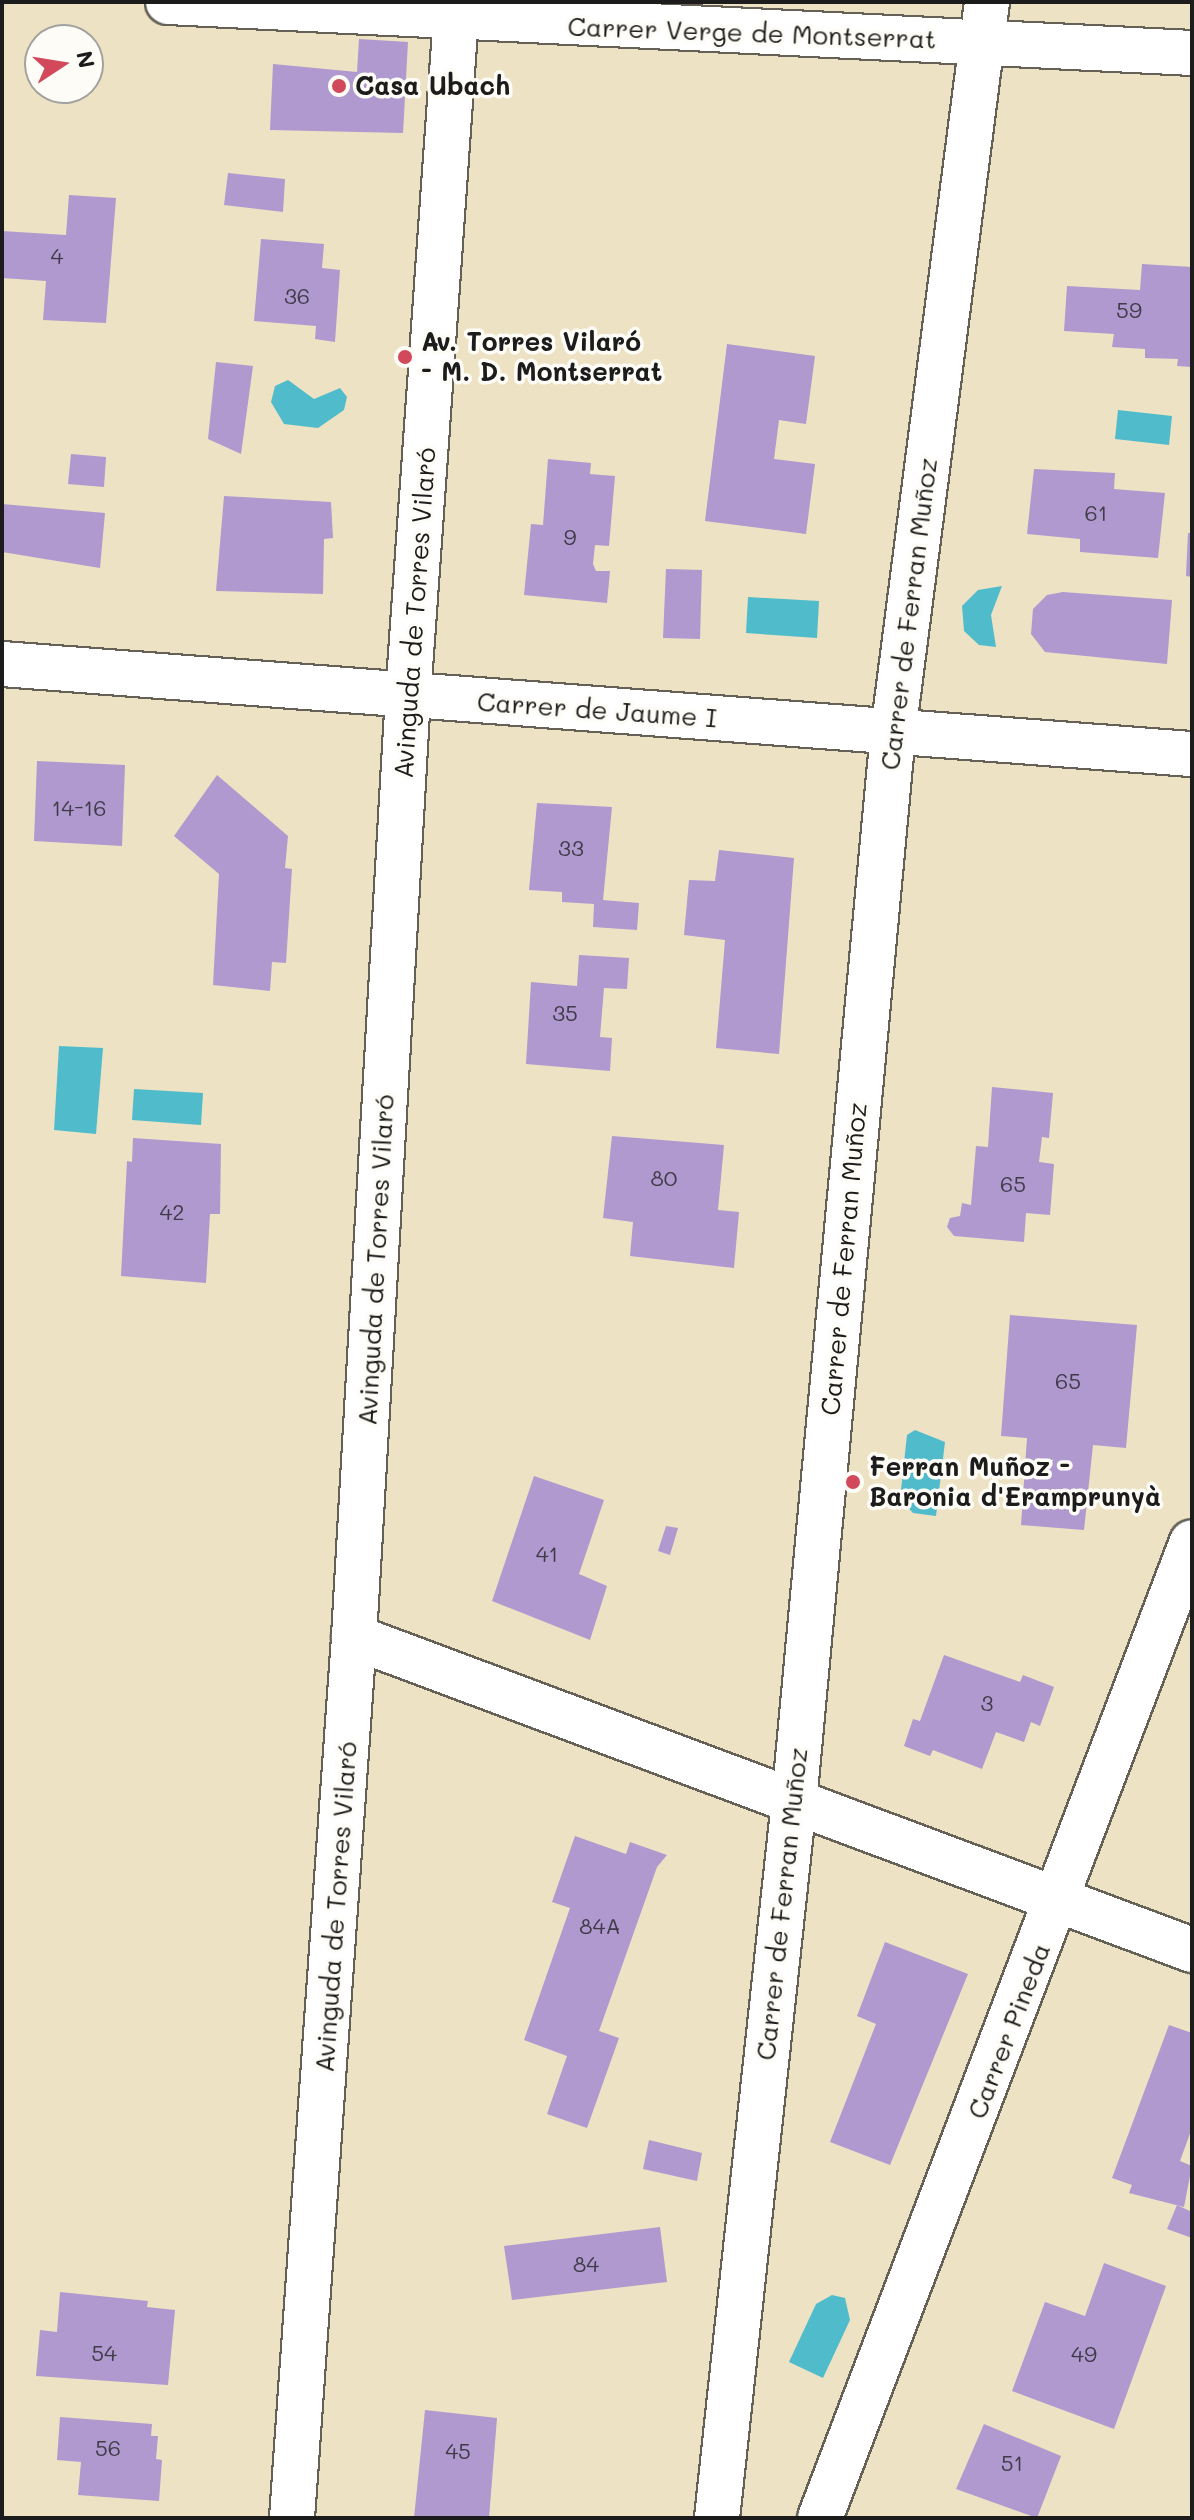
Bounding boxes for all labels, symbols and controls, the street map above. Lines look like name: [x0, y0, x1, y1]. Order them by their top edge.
street label: Carrer Verge de Montserrat: [567, 11, 937, 55]
north arrow: [24, 24, 104, 104]
text: N: [70, 48, 102, 70]
place label: Casa Ubach: [355, 70, 510, 102]
marker: Casa Ubach: [330, 77, 348, 95]
house number: 4: [51, 243, 63, 269]
house number: 36: [284, 283, 310, 309]
house number: 59: [1116, 297, 1142, 323]
place label: Av. Torres Vilaró - M. D. Montserrat: [421, 326, 662, 388]
marker: Av. Torres Vilaró - M. D. Montserrat: [396, 348, 414, 366]
street label: Avinguda de Torres Vilaró: [388, 447, 442, 779]
street label: Carrer de Ferran Muñoz: [874, 456, 944, 772]
house number: 61: [1084, 500, 1108, 526]
house number: 9: [563, 524, 577, 550]
street label: Carrer de Jaume I: [476, 686, 718, 734]
house number: 14-16: [51, 795, 107, 821]
house number: 33: [558, 835, 584, 861]
house number: 35: [552, 1000, 578, 1026]
street label: Avinguda de Torres Vilaró: [352, 1094, 400, 1426]
street label: Carrer de Ferran Muñoz: [815, 1101, 873, 1417]
house number: 80: [651, 1165, 677, 1191]
house number: 65: [1000, 1171, 1026, 1197]
house number: 42: [159, 1199, 185, 1225]
house number: 65: [1055, 1368, 1081, 1394]
place label: Ferran Muñoz - Baronia d'Eramprunyà: [869, 1451, 1161, 1512]
marker: Ferran Muñoz - Baronia d'Eramprunyà: [844, 1473, 862, 1491]
house number: 41: [536, 1541, 558, 1567]
house number: 3: [981, 1690, 993, 1716]
street label: Avinguda de Torres Vilaró: [309, 1741, 363, 2073]
street label: Carrer de Ferran Muñoz: [750, 1746, 814, 2062]
house number: 84A: [579, 1913, 621, 1939]
street label: Carrer Pineda: [961, 1939, 1057, 2123]
house number: 84: [573, 2251, 599, 2277]
house number: 54: [91, 2340, 117, 2366]
house number: 49: [1071, 2341, 1097, 2367]
house number: 56: [95, 2435, 121, 2461]
house number: 45: [445, 2438, 471, 2464]
house number: 51: [1001, 2450, 1023, 2476]

